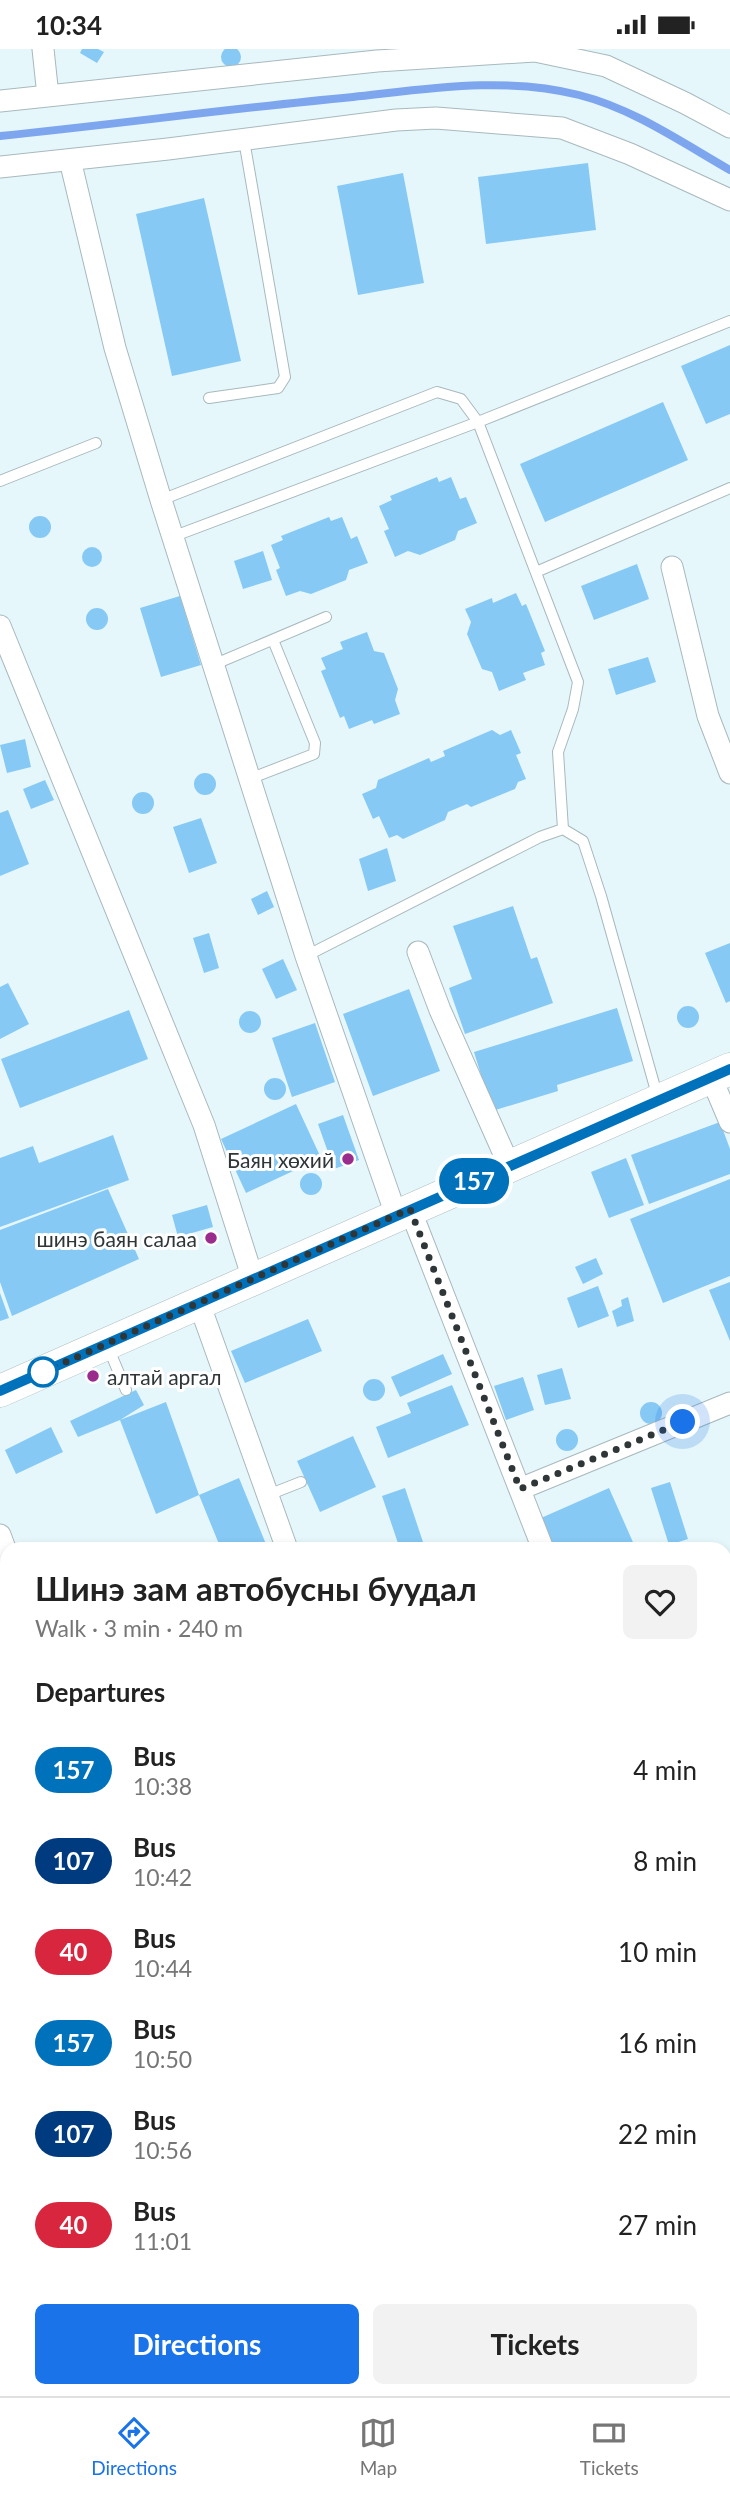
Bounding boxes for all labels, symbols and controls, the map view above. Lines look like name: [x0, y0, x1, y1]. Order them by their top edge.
text: 10:34: [35, 9, 102, 41]
place label: Баян хөхий: [227, 1147, 334, 1172]
marker: Баян хөхий: [340, 1151, 356, 1167]
line badge: 157: [434, 1158, 514, 1204]
text: 157: [453, 1166, 495, 1195]
place label: шинэ баян салаа: [36, 1226, 197, 1251]
marker: шинэ баян салаа: [203, 1230, 219, 1246]
unlabelled marker: [28, 1357, 58, 1387]
place label: алтай аргал: [107, 1364, 222, 1389]
marker: алтай аргал: [85, 1368, 101, 1384]
your location: [665, 1404, 700, 1439]
button: heart: [623, 1565, 697, 1639]
text: Шинэ зам автобусны буудал: [35, 1568, 477, 1608]
text: Walk · 3 min · 240 m: [35, 1614, 243, 1642]
text: Departures: [35, 1676, 165, 1708]
text: Bus: [133, 1740, 176, 1772]
text: 4 min: [633, 1754, 697, 1786]
text: 157: [53, 1755, 94, 1784]
text: 10:38: [133, 1772, 192, 1800]
text: Bus: [133, 1831, 176, 1863]
text: 8 min: [633, 1845, 697, 1877]
text: 107: [53, 1846, 94, 1875]
text: 10:42: [133, 1863, 192, 1891]
text: Bus: [133, 1922, 176, 1954]
text: 10 min: [618, 1936, 697, 1968]
text: 40: [60, 1937, 87, 1966]
text: 10:44: [133, 1954, 192, 1982]
text: Bus: [133, 2013, 176, 2045]
text: 16 min: [618, 2027, 697, 2059]
text: 157: [53, 2028, 94, 2057]
text: 10:50: [133, 2045, 192, 2073]
text: Bus: [133, 2104, 176, 2136]
text: 22 min: [618, 2118, 697, 2150]
text: 107: [53, 2119, 94, 2148]
text: 10:56: [133, 2136, 192, 2164]
text: Bus: [133, 2195, 176, 2227]
text: 27 min: [618, 2209, 697, 2241]
text: 40: [60, 2210, 87, 2239]
text: 11:01: [133, 2227, 192, 2255]
button: Directions: [35, 2304, 359, 2384]
button: Tickets: [373, 2304, 697, 2384]
tab: Directions: [91, 2414, 177, 2479]
tab: Map: [359, 2414, 397, 2479]
tab: Tickets: [580, 2414, 639, 2479]

